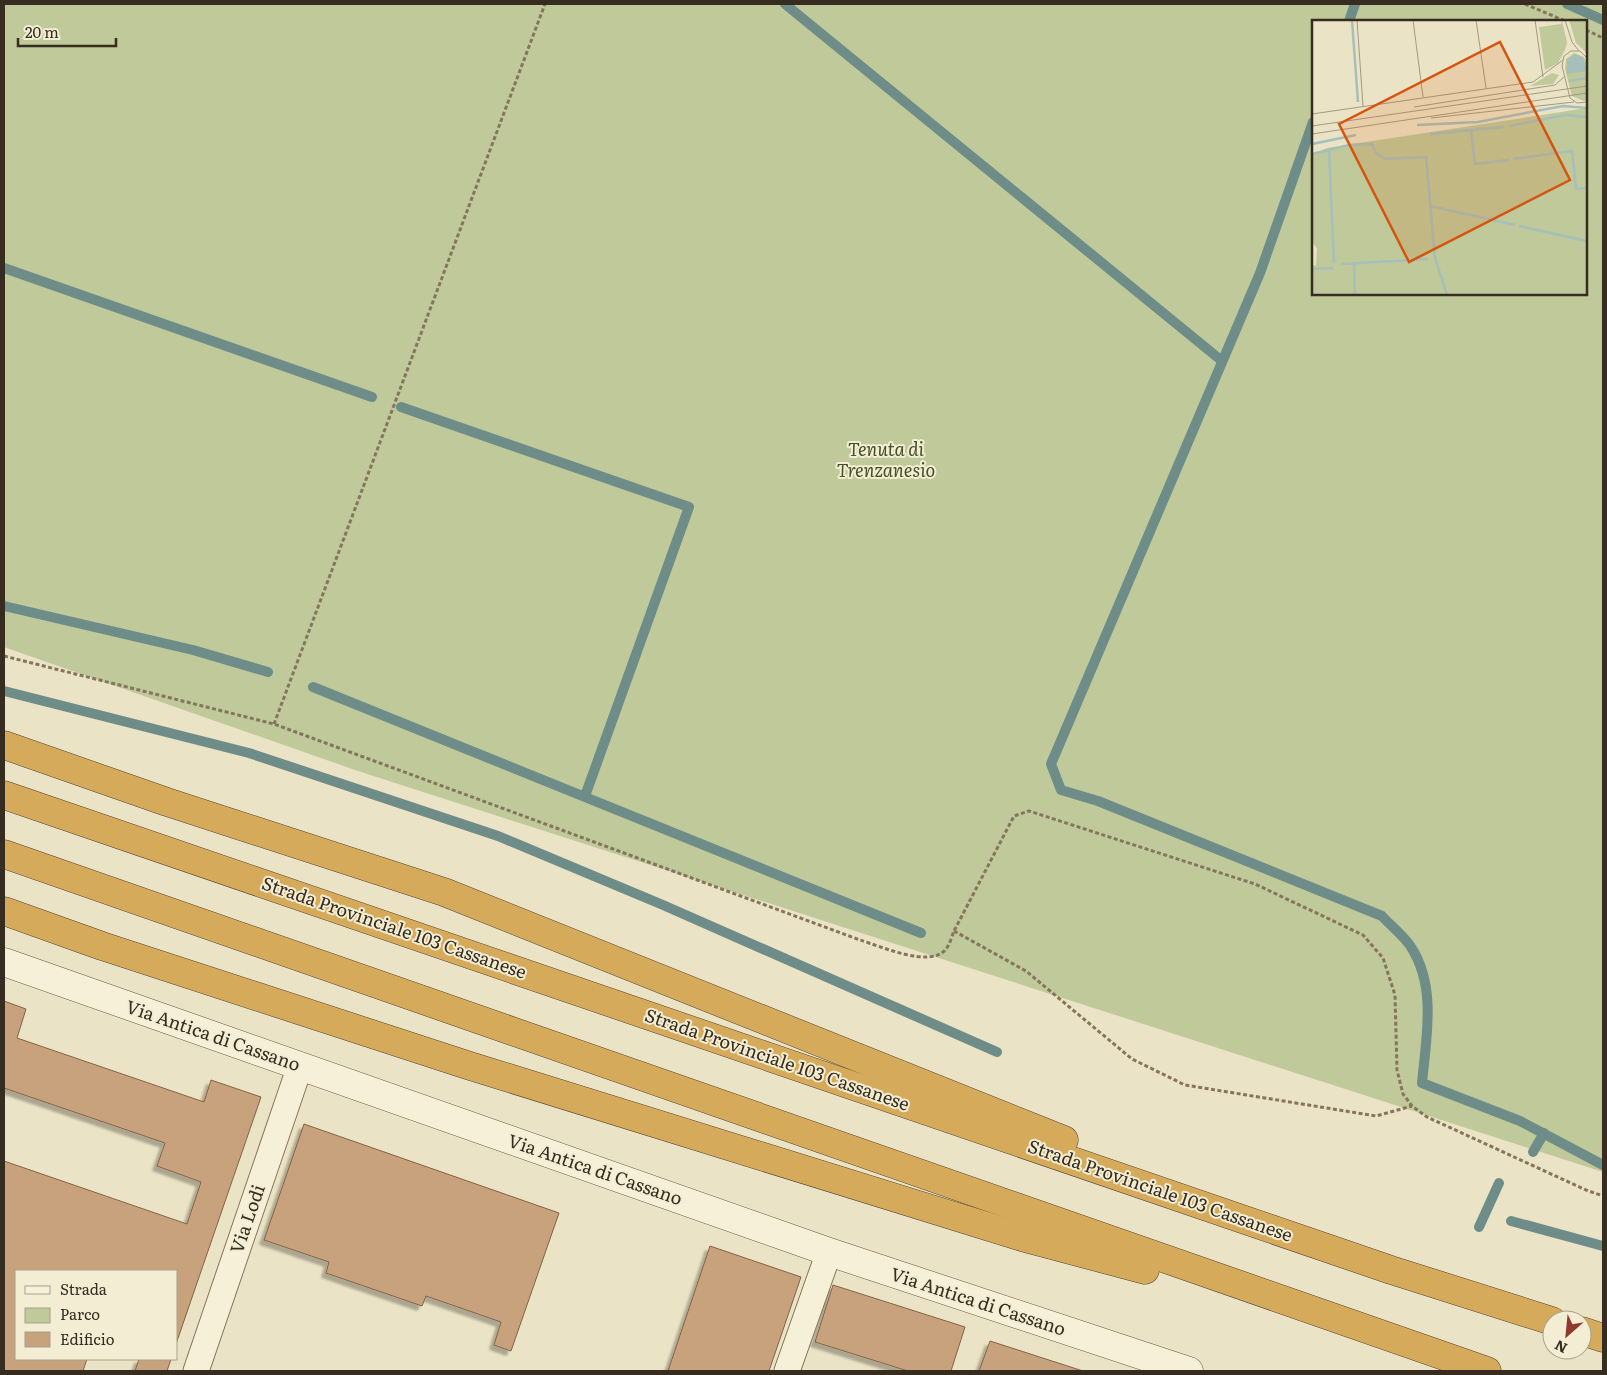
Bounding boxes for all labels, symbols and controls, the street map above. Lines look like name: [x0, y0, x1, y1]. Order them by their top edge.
scale bar: [18, 15, 115, 47]
text: 20 m: [25, 20, 59, 43]
inset map: [1312, 20, 1587, 295]
park label: Tenuta di Trenzanesio: [837, 435, 935, 483]
street label: Strada Provinciale 103 Cassanese: [259, 869, 530, 985]
street label: Via Antica di Cassano: [123, 992, 304, 1077]
street label: Strada Provinciale 103 Cassanese: [642, 1001, 913, 1117]
street label: Via Antica di Cassano: [505, 1126, 686, 1211]
street label: Strada Provinciale 103 Cassanese: [1025, 1132, 1296, 1248]
street label: Via Lodi: [222, 1180, 271, 1257]
street label: Via Antica di Cassano: [887, 1259, 1070, 1342]
legend: [15, 1270, 178, 1360]
text: Strada: [60, 1277, 108, 1300]
text: Parco: [60, 1302, 100, 1325]
north arrow: [1542, 1310, 1592, 1360]
text: Edificio: [60, 1327, 115, 1350]
text: N: [1551, 1336, 1570, 1359]

